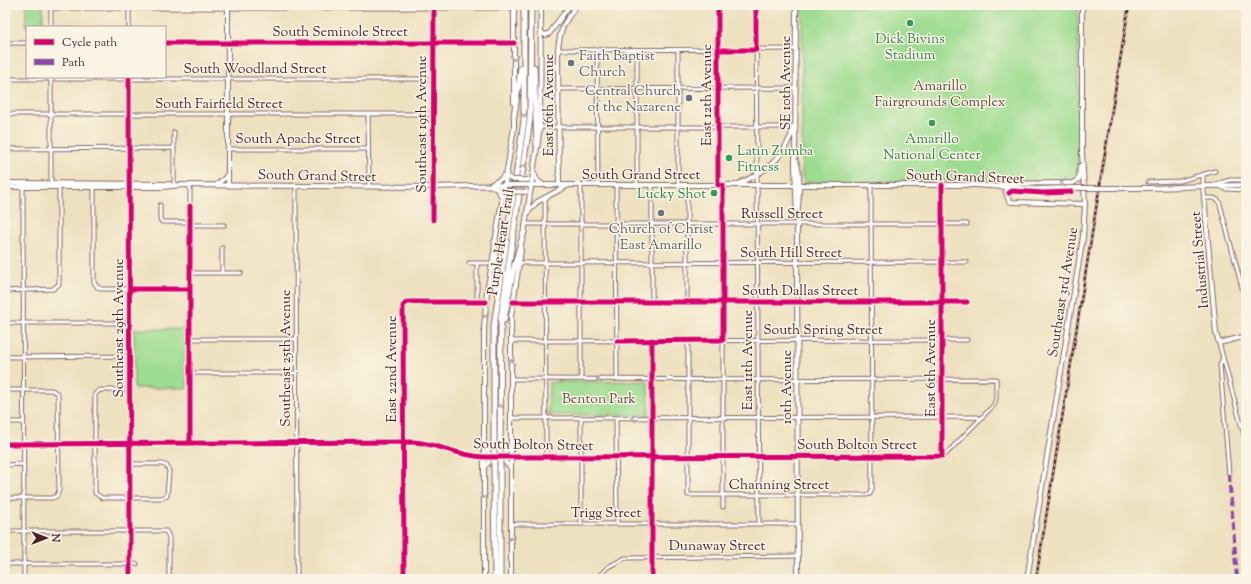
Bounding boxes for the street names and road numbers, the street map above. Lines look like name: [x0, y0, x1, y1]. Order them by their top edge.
street label: South Seminole Street: [272, 23, 408, 43]
street label: SE 10th Avenue: [777, 36, 797, 130]
street label: East 12th Avenue: [698, 44, 718, 146]
street label: East 16th Avenue: [540, 54, 560, 156]
street label: Southeast 19th Avenue: [413, 55, 433, 193]
street label: South Woodland Street: [184, 60, 327, 80]
street label: South Fairfield Street: [155, 95, 283, 115]
street label: South Apache Street: [235, 130, 361, 150]
street label: South Grand Street: [258, 166, 377, 188]
street label: South Grand Street: [582, 166, 700, 186]
street label: South Grand Street: [905, 166, 1025, 190]
street label: Purple Heart Trail: [484, 188, 520, 297]
street label: Russell Street: [741, 205, 823, 225]
street label: Industrial Street: [1187, 210, 1215, 309]
street label: Southeast 3rd Avenue: [1044, 226, 1084, 359]
street label: South Hill Street: [740, 244, 842, 264]
street label: Southeast 29th Avenue: [110, 258, 130, 398]
street label: South Dallas Street: [742, 282, 858, 302]
street label: Southeast 25th Avenue: [277, 289, 297, 427]
street label: East 11th Avenue: [739, 310, 759, 410]
street label: East 22nd Avenue: [383, 315, 403, 423]
street label: East 6th Avenue: [922, 319, 942, 417]
street label: South Spring Street: [763, 321, 883, 341]
street label: 10th Avenue: [778, 350, 798, 424]
street label: South Bolton Street: [473, 435, 593, 457]
street label: South Bolton Street: [797, 436, 917, 456]
street label: Channing Street: [729, 476, 830, 496]
street label: Trigg Street: [571, 504, 641, 524]
street label: Dunaway Street: [669, 537, 765, 557]

